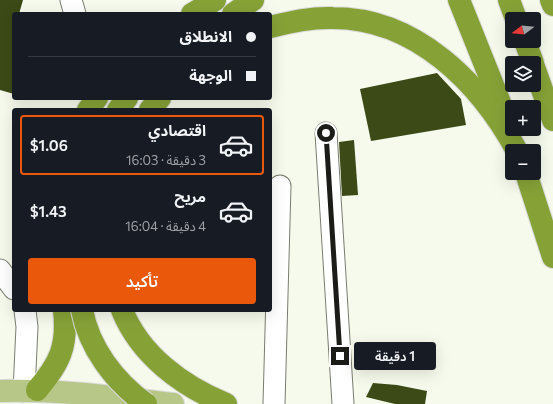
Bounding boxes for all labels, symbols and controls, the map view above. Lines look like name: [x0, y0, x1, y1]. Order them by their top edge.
north arrow: [505, 12, 541, 48]
map controls: [505, 12, 541, 180]
text: الانطلاق: [180, 27, 232, 45]
button: layers: [505, 56, 541, 92]
text: الوجهة: [189, 66, 232, 84]
button: +: [505, 100, 541, 136]
text: اقتصادي: [148, 121, 206, 139]
route start: [317, 124, 335, 142]
icon: car: [218, 127, 254, 163]
text: $1.06: [30, 136, 68, 154]
button: −: [505, 144, 541, 180]
text: 3 دقيقة · 16:03: [126, 152, 206, 168]
text: مريح: [174, 187, 206, 205]
icon: car: [218, 193, 254, 229]
text: $1.43: [30, 202, 67, 220]
text: 4 دقيقة · 16:04: [125, 218, 206, 234]
button: تأكيد: [28, 258, 256, 304]
callout: 1 دقيقة: [354, 342, 436, 370]
route end: [331, 347, 349, 365]
text: 1 دقيقة: [375, 348, 415, 364]

